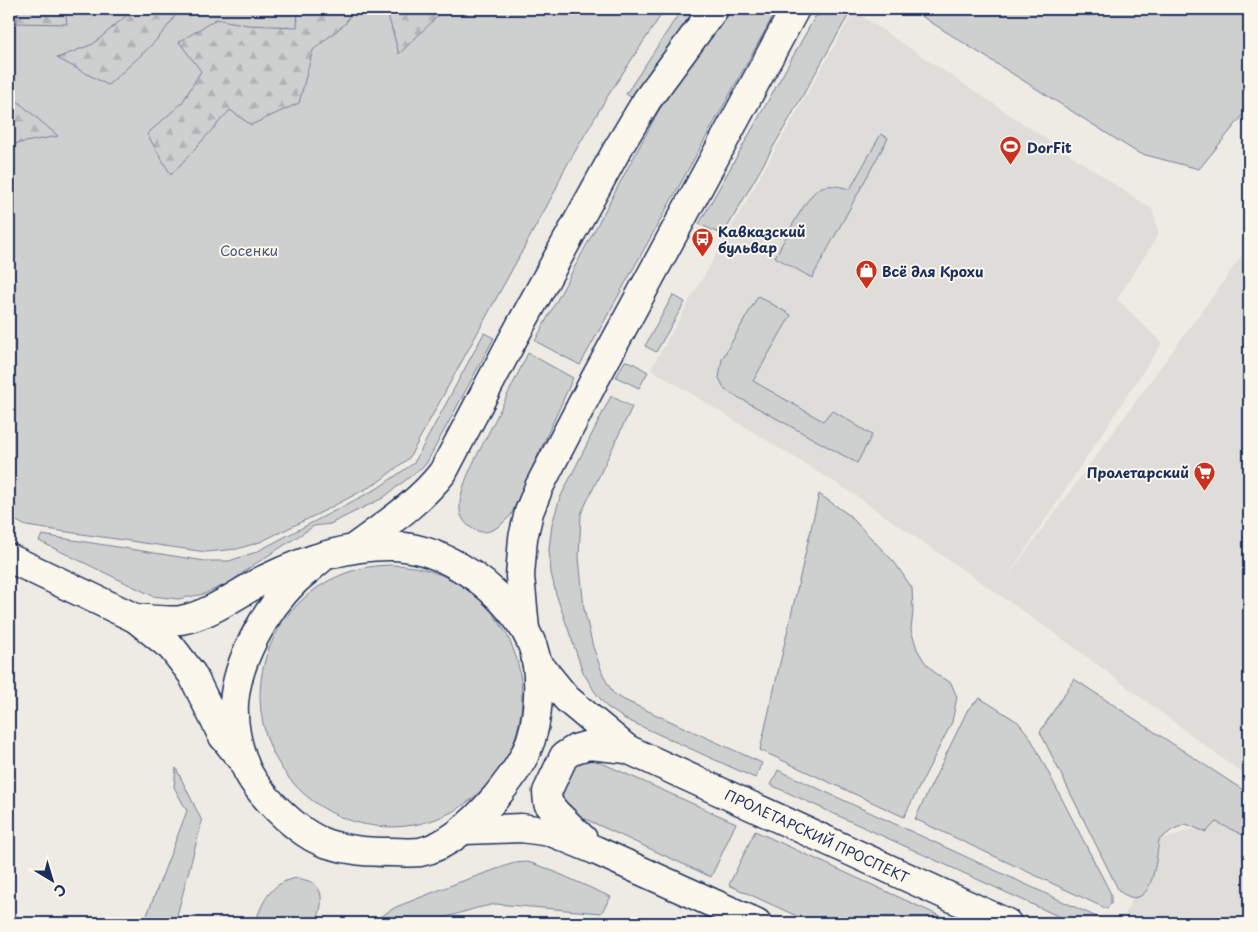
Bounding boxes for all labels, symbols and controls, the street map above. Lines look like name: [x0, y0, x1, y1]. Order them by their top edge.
sports icon: DorFit: [999, 135, 1023, 166]
place label: DorFit: [1027, 137, 1072, 158]
place label: Кавказский бульвар: [718, 221, 806, 258]
bus stop icon: Кавказский бульвар: [690, 227, 714, 258]
park label: Сосенки: [220, 240, 278, 261]
shop icon: Всё для Крохи: [854, 259, 878, 290]
place label: Всё для Крохи: [882, 261, 983, 282]
supermarket icon: Пролетарский: [1193, 460, 1217, 491]
place label: Пролетарский: [1087, 462, 1189, 483]
street label: ПРОЛЕТАРСКИЙ ПРОСПЕКТ: [721, 784, 913, 888]
north arrow: [28, 854, 78, 904]
text: С: [50, 879, 71, 902]

